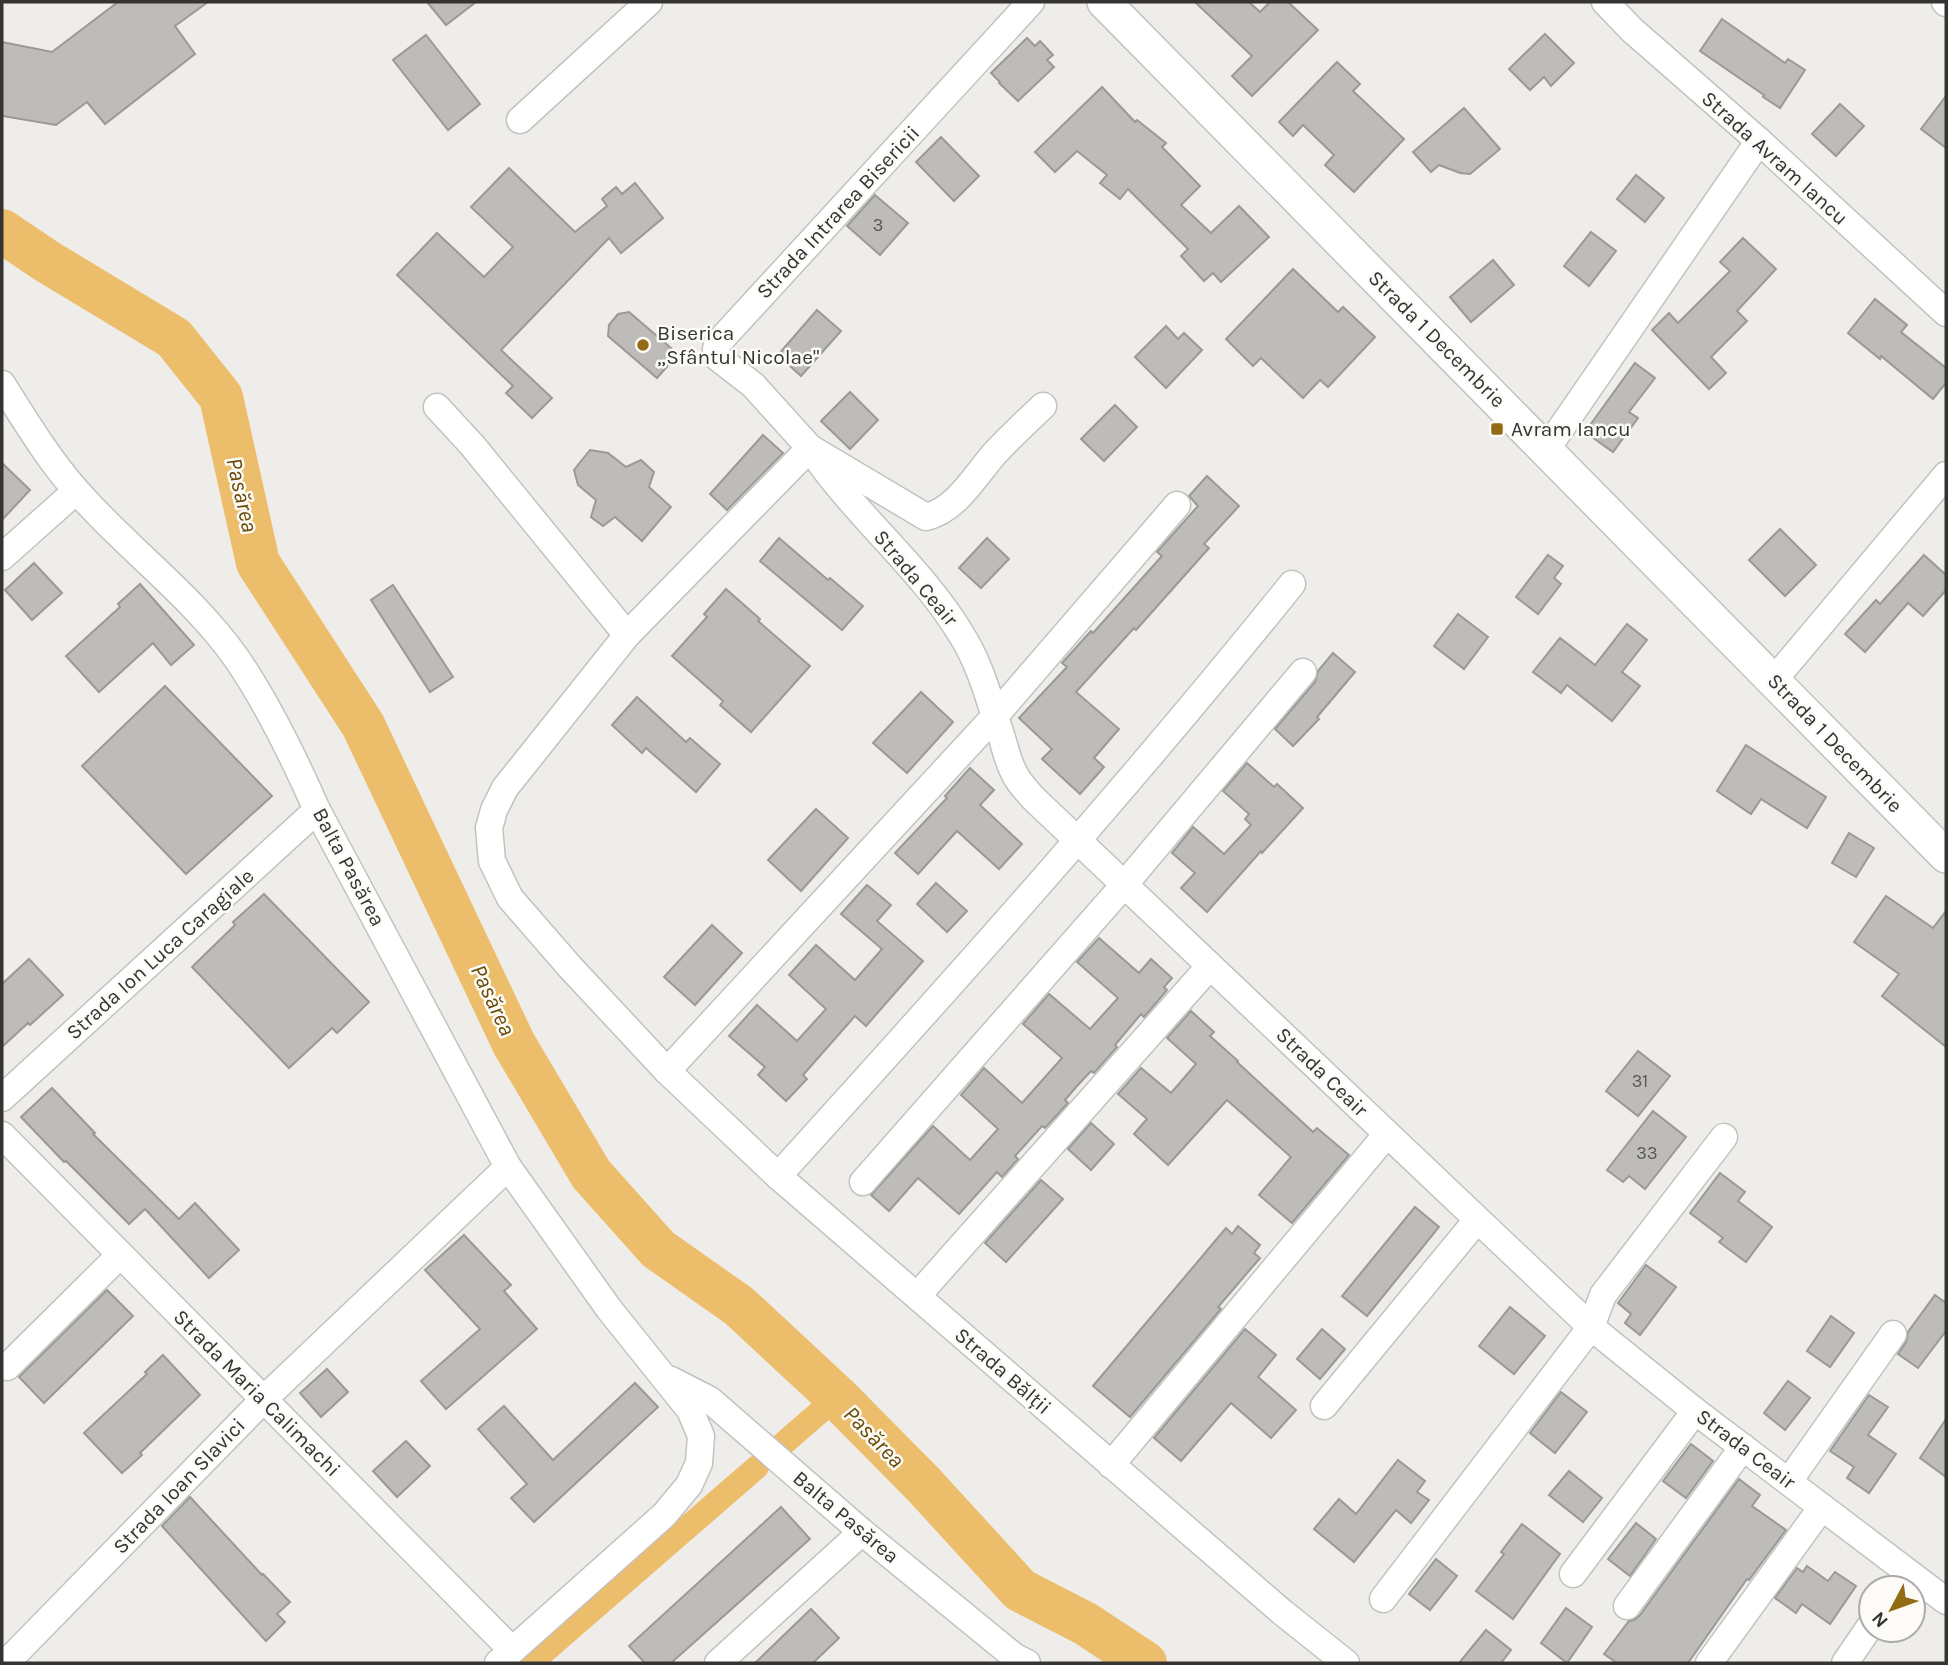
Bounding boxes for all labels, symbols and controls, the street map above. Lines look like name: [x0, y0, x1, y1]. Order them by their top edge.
street label: Strada Avram Iancu: [1697, 86, 1853, 230]
street label: Strada Intrarea Bisericii: [752, 121, 924, 303]
house number: 3: [873, 214, 883, 236]
street label: Strada 1 Decembrie: [1364, 266, 1510, 412]
place label: Biserica „Sfântul Nicolae": [657, 321, 819, 369]
marker: Biserica „Sfântul Nicolae": [635, 337, 651, 353]
place label: Avram Iancu: [1511, 417, 1631, 441]
marker: Avram Iancu: [1489, 421, 1505, 437]
water label: Pasărea: [220, 455, 264, 535]
street label: Strada Ceair: [869, 525, 963, 631]
street label: Strada 1 Decembrie: [1763, 669, 1907, 817]
street label: Balta Pasărea: [308, 804, 390, 930]
street label: Strada Ion Luca Caragiale: [61, 864, 259, 1044]
water label: Pasărea: [465, 960, 521, 1040]
street label: Strada Ceair: [1271, 1022, 1373, 1122]
house number: 31: [1632, 1070, 1648, 1092]
house number: 33: [1636, 1142, 1658, 1164]
street label: Strada Maria Calimachi: [169, 1305, 345, 1481]
street label: Strada Bălții: [950, 1323, 1056, 1419]
water label: Pasărea: [838, 1400, 910, 1474]
street label: Strada Ceair: [1692, 1404, 1801, 1494]
street label: Strada Ioan Slavici: [108, 1413, 250, 1559]
street label: Balta Pasărea: [788, 1466, 904, 1568]
north arrow: [1857, 1574, 1927, 1644]
text: N: [1867, 1607, 1893, 1632]

